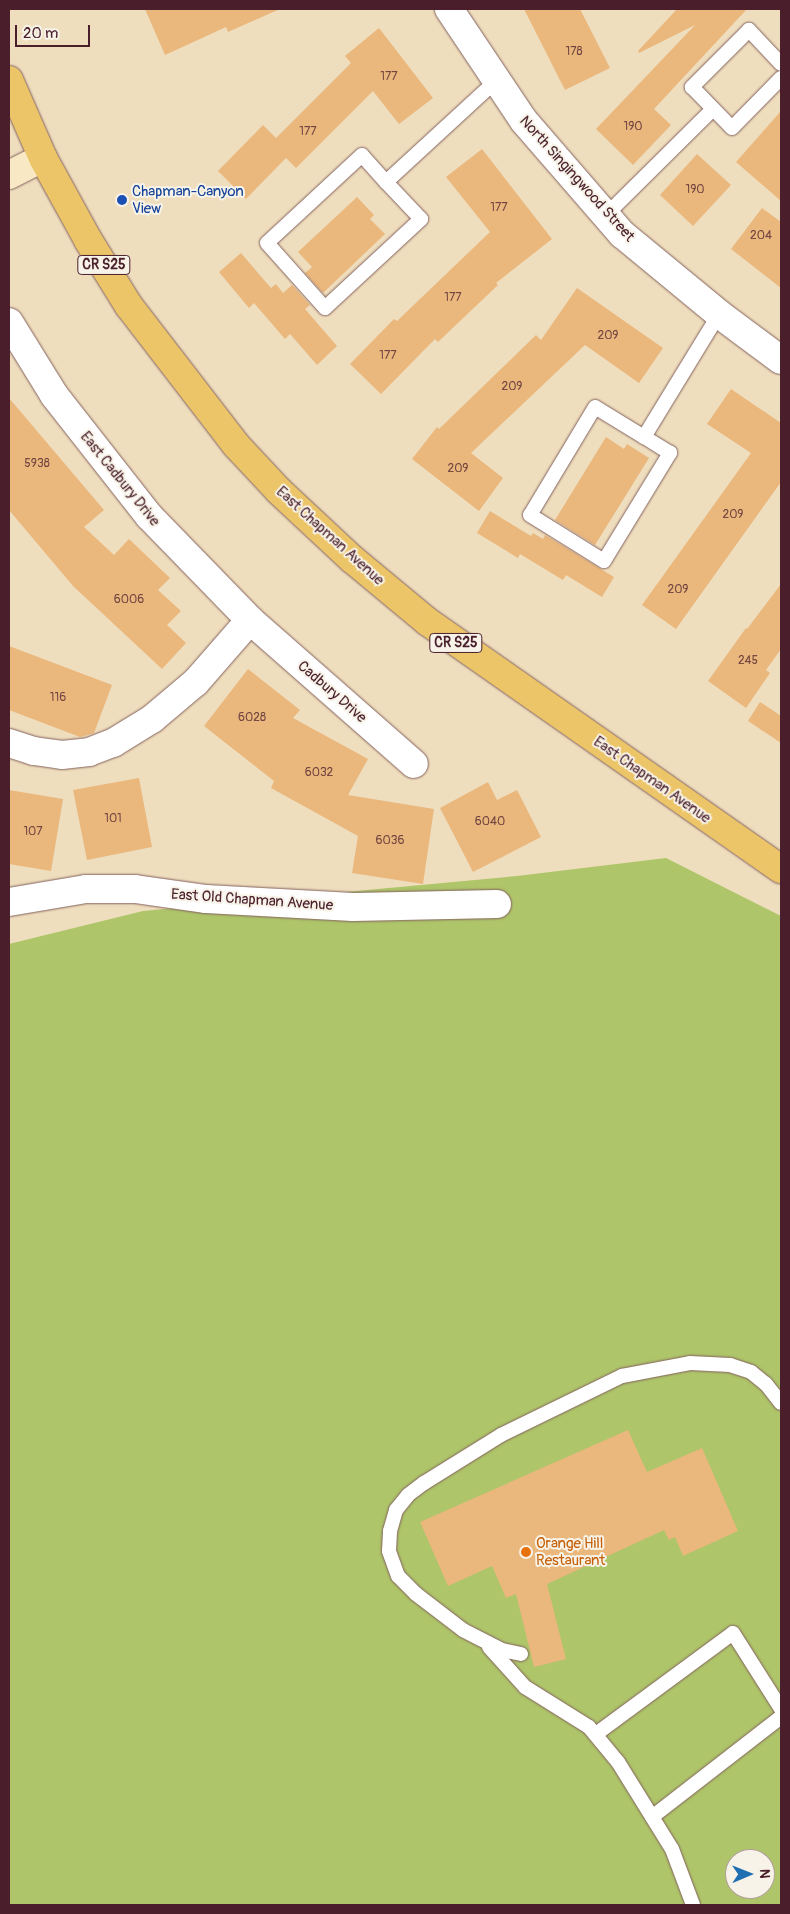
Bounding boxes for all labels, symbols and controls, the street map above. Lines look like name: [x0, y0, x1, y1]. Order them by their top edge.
scale bar: [18, 15, 92, 47]
text: 20 m: [23, 24, 58, 43]
house number: 178: [565, 45, 583, 59]
house number: 177: [380, 70, 398, 84]
street label: North Singingwood Street: [516, 112, 638, 246]
house number: 190: [623, 120, 643, 134]
house number: 177: [299, 125, 317, 139]
place label: Chapman-Canyon View: [132, 182, 244, 217]
house number: 190: [685, 183, 705, 197]
marker: Chapman-Canyon View: [116, 194, 128, 206]
house number: 177: [490, 201, 508, 215]
house number: 204: [750, 229, 772, 243]
road number: CR S25: [76, 254, 132, 276]
house number: 177: [444, 291, 462, 305]
house number: 209: [597, 329, 619, 343]
house number: 177: [379, 349, 397, 363]
house number: 209: [501, 380, 523, 394]
street label: East Cadbury Drive: [76, 428, 164, 530]
house number: 5938: [24, 457, 50, 471]
house number: 209: [447, 462, 469, 476]
street label: East Chapman Avenue: [272, 483, 388, 589]
house number: 209: [722, 508, 744, 522]
house number: 209: [667, 583, 689, 597]
house number: 6006: [114, 593, 144, 607]
road number: CR S25: [428, 632, 484, 654]
house number: 245: [738, 654, 758, 668]
street label: Cadbury Drive: [294, 657, 370, 727]
house number: 116: [50, 691, 66, 705]
house number: 6028: [238, 711, 266, 725]
street label: East Chapman Avenue: [590, 733, 714, 827]
house number: 6032: [305, 766, 333, 780]
house number: 101: [104, 812, 122, 826]
house number: 6040: [475, 815, 505, 829]
house number: 107: [23, 825, 43, 839]
house number: 6036: [376, 834, 404, 848]
street label: East Old Chapman Avenue: [170, 885, 334, 915]
place label: Orange Hill Restaurant: [536, 1534, 605, 1569]
marker: Orange Hill Restaurant: [520, 1546, 532, 1558]
north arrow: [725, 1849, 775, 1899]
text: N: [756, 1869, 773, 1879]

